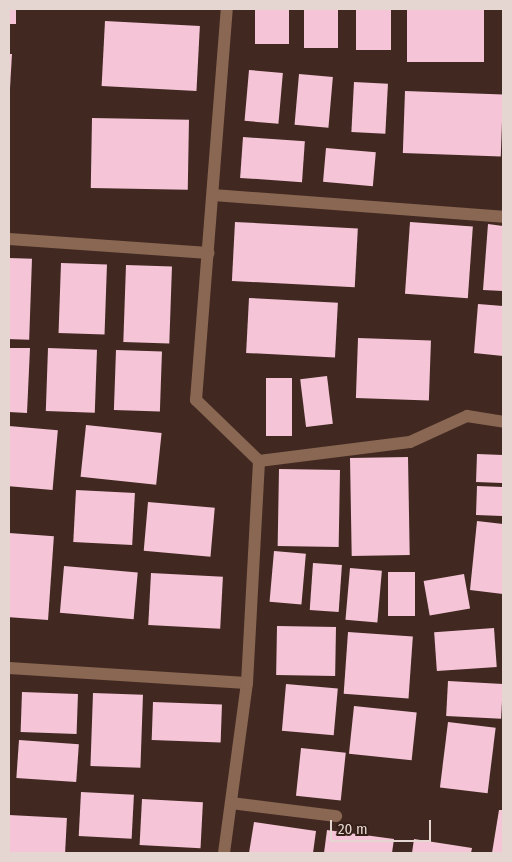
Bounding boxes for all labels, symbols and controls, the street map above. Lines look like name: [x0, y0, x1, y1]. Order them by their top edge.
scale bar: [332, 810, 433, 842]
text: 20 m: [338, 820, 368, 838]

